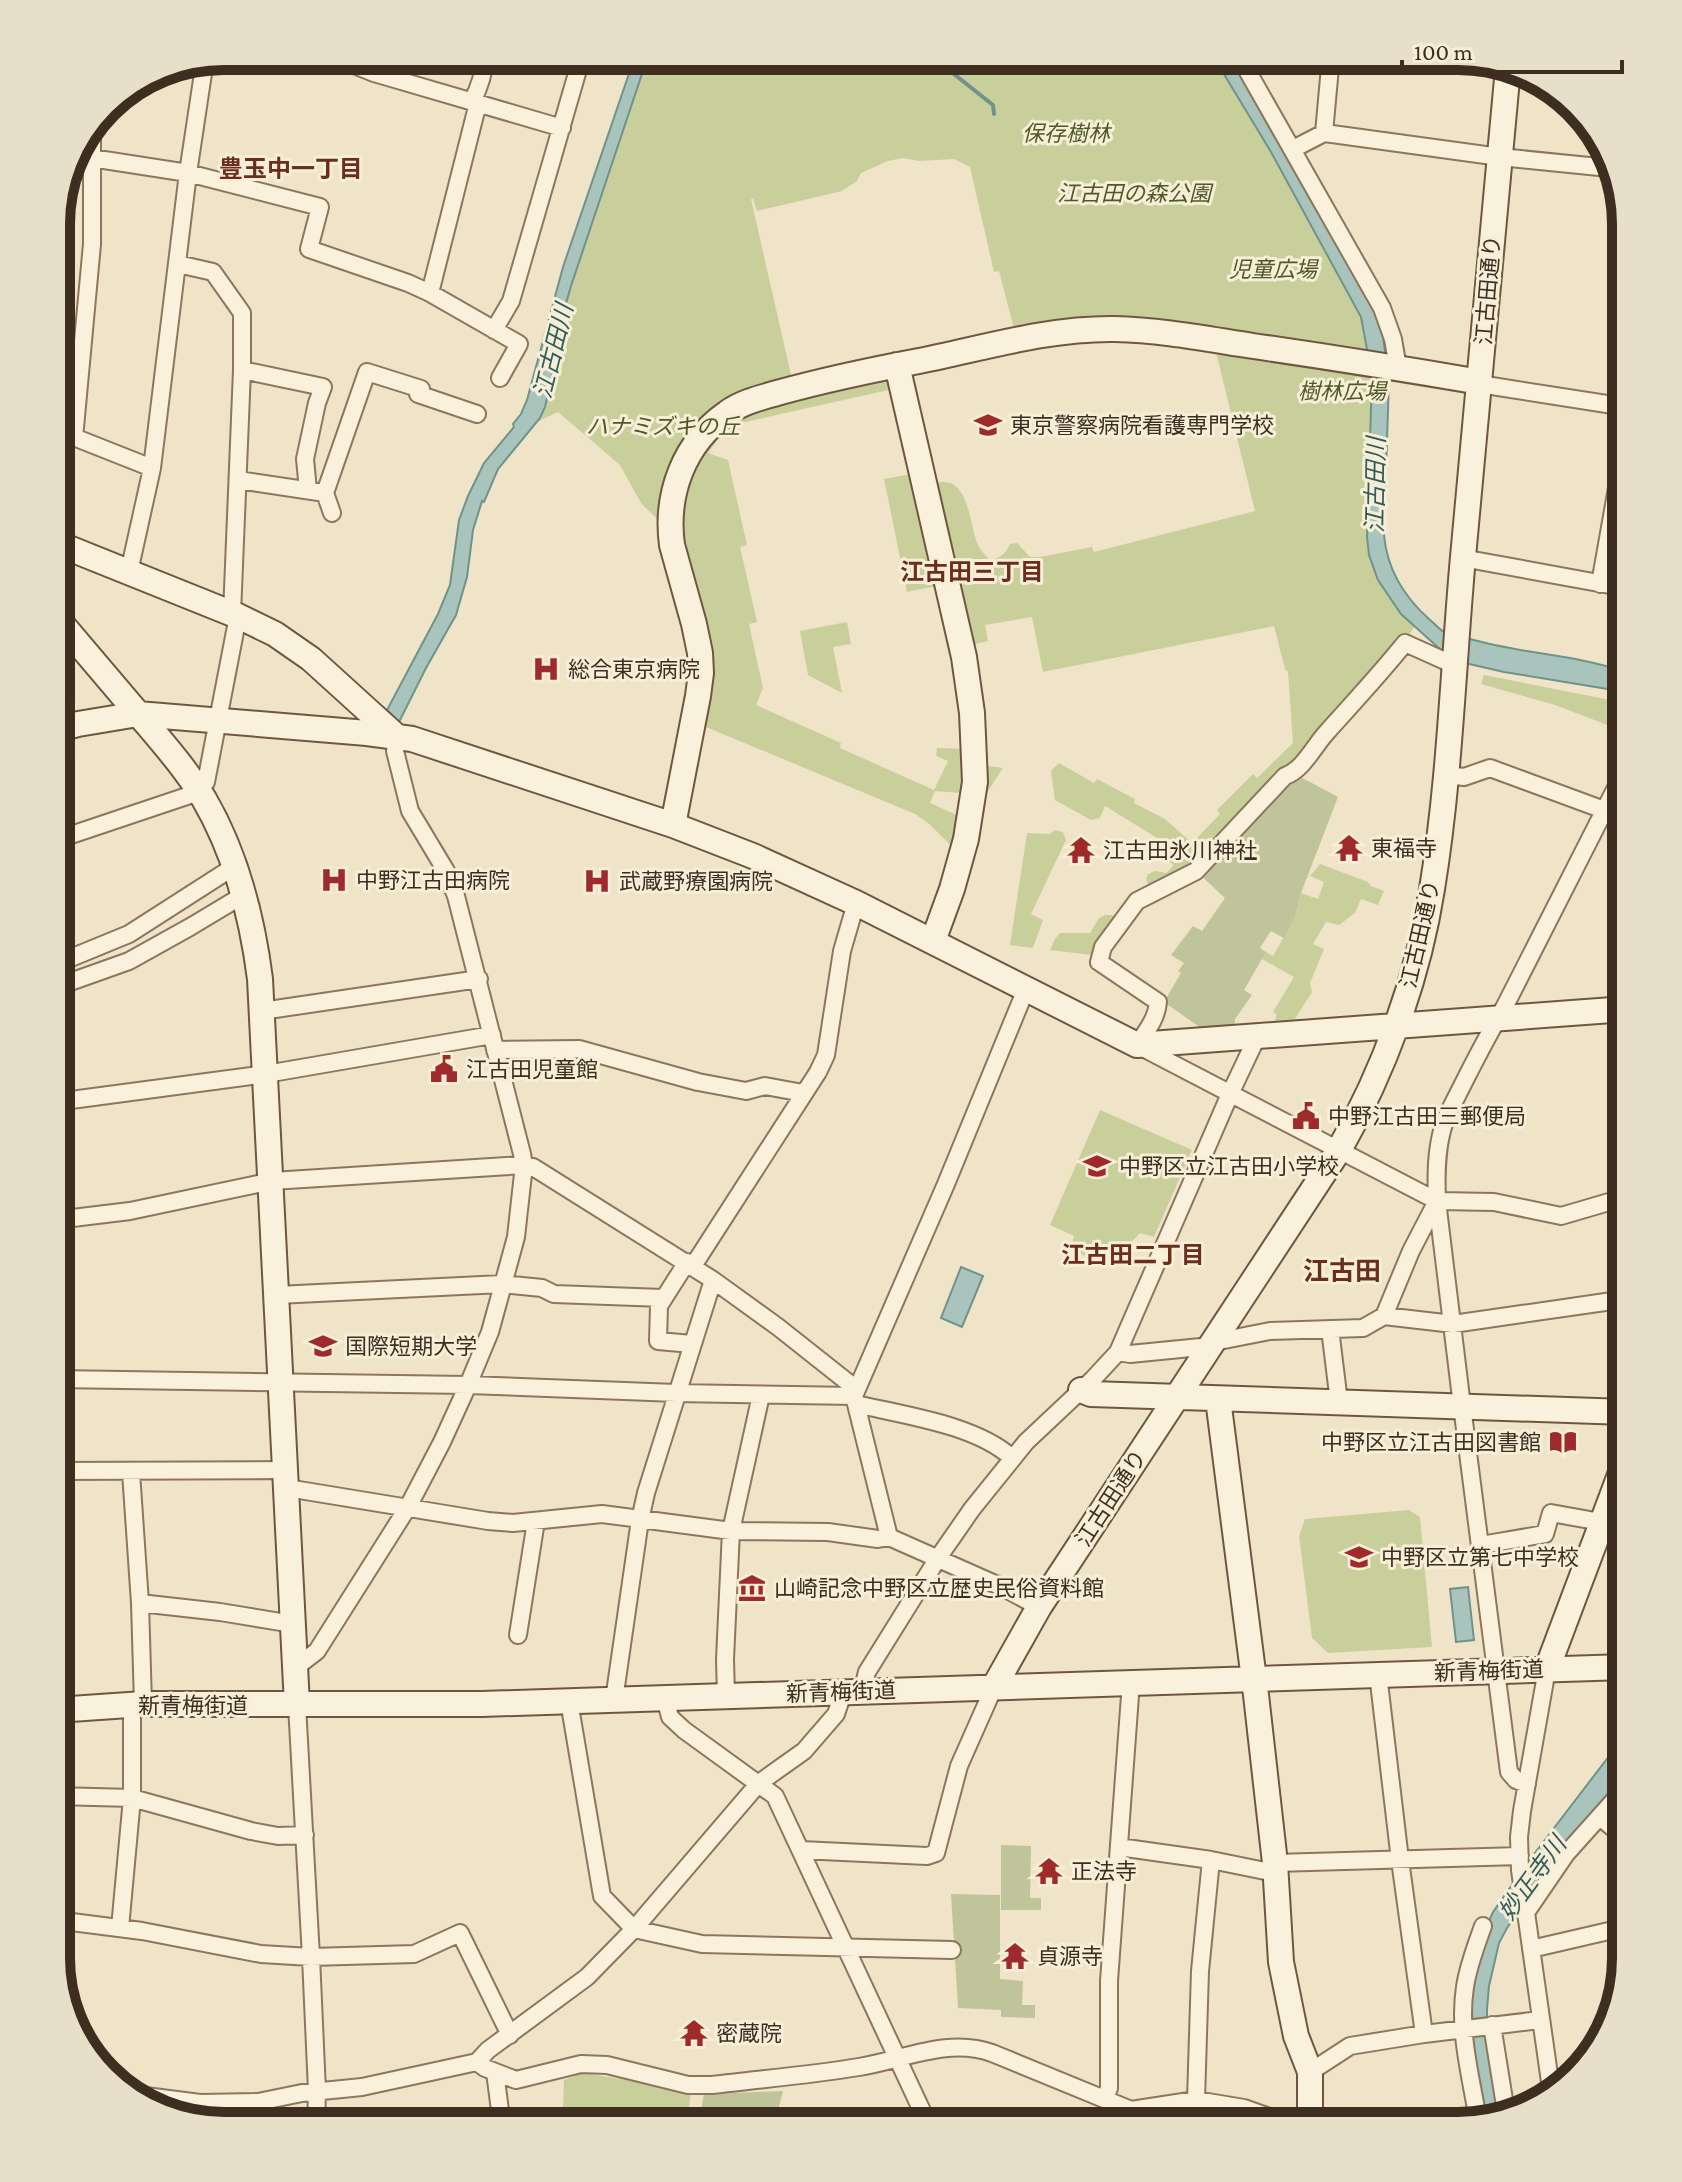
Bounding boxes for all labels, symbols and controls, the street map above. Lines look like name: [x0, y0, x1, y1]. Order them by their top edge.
scale bar: [1402, 24, 1622, 74]
text: 100 m: [1414, 38, 1473, 65]
park label: 保存樹林: [1022, 121, 1113, 146]
district label: 豊玉中一丁目: [219, 155, 363, 182]
park label: 江古田の森公園: [1057, 181, 1214, 206]
street label: 江古田通り: [1471, 234, 1505, 346]
park label: 児童広場: [1229, 257, 1320, 282]
water label: 江古田川: [528, 298, 578, 401]
park label: 樹林広場: [1298, 379, 1389, 404]
school or university icon: 東京警察病院看護専門学校: [973, 410, 1003, 440]
place label: 東京警察病院看護専門学校: [1010, 413, 1274, 438]
park label: ハナミズキの丘: [586, 414, 741, 439]
water label: 江古田川: [1361, 434, 1389, 533]
district label: 江古田三丁目: [900, 558, 1044, 585]
hospital icon: 総合東京病院: [531, 654, 561, 684]
place label: 総合東京病院: [568, 657, 700, 682]
temple icon: 東福寺: [1334, 833, 1364, 863]
temple icon: 江古田氷川神社: [1066, 835, 1096, 865]
place label: 東福寺: [1371, 836, 1437, 861]
place label: 江古田氷川神社: [1103, 838, 1257, 863]
hospital icon: 中野江古田病院: [319, 865, 349, 895]
hospital icon: 武蔵野療園病院: [582, 866, 612, 896]
place label: 中野江古田病院: [356, 868, 510, 893]
place label: 武蔵野療園病院: [619, 869, 773, 894]
street label: 江古田通り: [1395, 878, 1445, 990]
public building icon: 江古田児童館: [429, 1054, 459, 1084]
place label: 江古田児童館: [466, 1057, 598, 1082]
public building icon: 中野江古田三郵便局: [1291, 1101, 1321, 1131]
place label: 中野江古田三郵便局: [1328, 1104, 1526, 1129]
school or university icon: 中野区立江古田小学校: [1082, 1151, 1112, 1181]
place label: 中野区立江古田小学校: [1119, 1154, 1339, 1179]
district label: 江古田二丁目: [1061, 1241, 1205, 1268]
district label: 江古田: [1303, 1257, 1381, 1286]
school or university icon: 国際短期大学: [308, 1331, 338, 1361]
place label: 国際短期大学: [345, 1334, 477, 1359]
library icon: 中野区立江古田図書館: [1548, 1427, 1578, 1457]
place label: 中野区立江古田図書館: [1321, 1430, 1541, 1455]
street label: 江古田通り: [1071, 1445, 1151, 1551]
school or university icon: 中野区立第七中学校: [1344, 1542, 1374, 1572]
place label: 中野区立第七中学校: [1381, 1545, 1579, 1570]
museum icon: 山崎記念中野区立歴史民俗資料館: [737, 1573, 767, 1603]
place label: 山崎記念中野区立歴史民俗資料館: [774, 1576, 1104, 1601]
street label: 新青梅街道: [1434, 1657, 1544, 1685]
street label: 新青梅街道: [786, 1678, 896, 1706]
street label: 新青梅街道: [138, 1693, 248, 1718]
water label: 妙正寺川: [1493, 1829, 1573, 1925]
temple icon: 正法寺: [1034, 1856, 1064, 1886]
place label: 正法寺: [1071, 1859, 1137, 1884]
temple icon: 貞源寺: [1000, 1941, 1030, 1971]
place label: 貞源寺: [1037, 1944, 1103, 1969]
temple icon: 密蔵院: [679, 2018, 709, 2048]
place label: 密蔵院: [716, 2021, 782, 2046]

